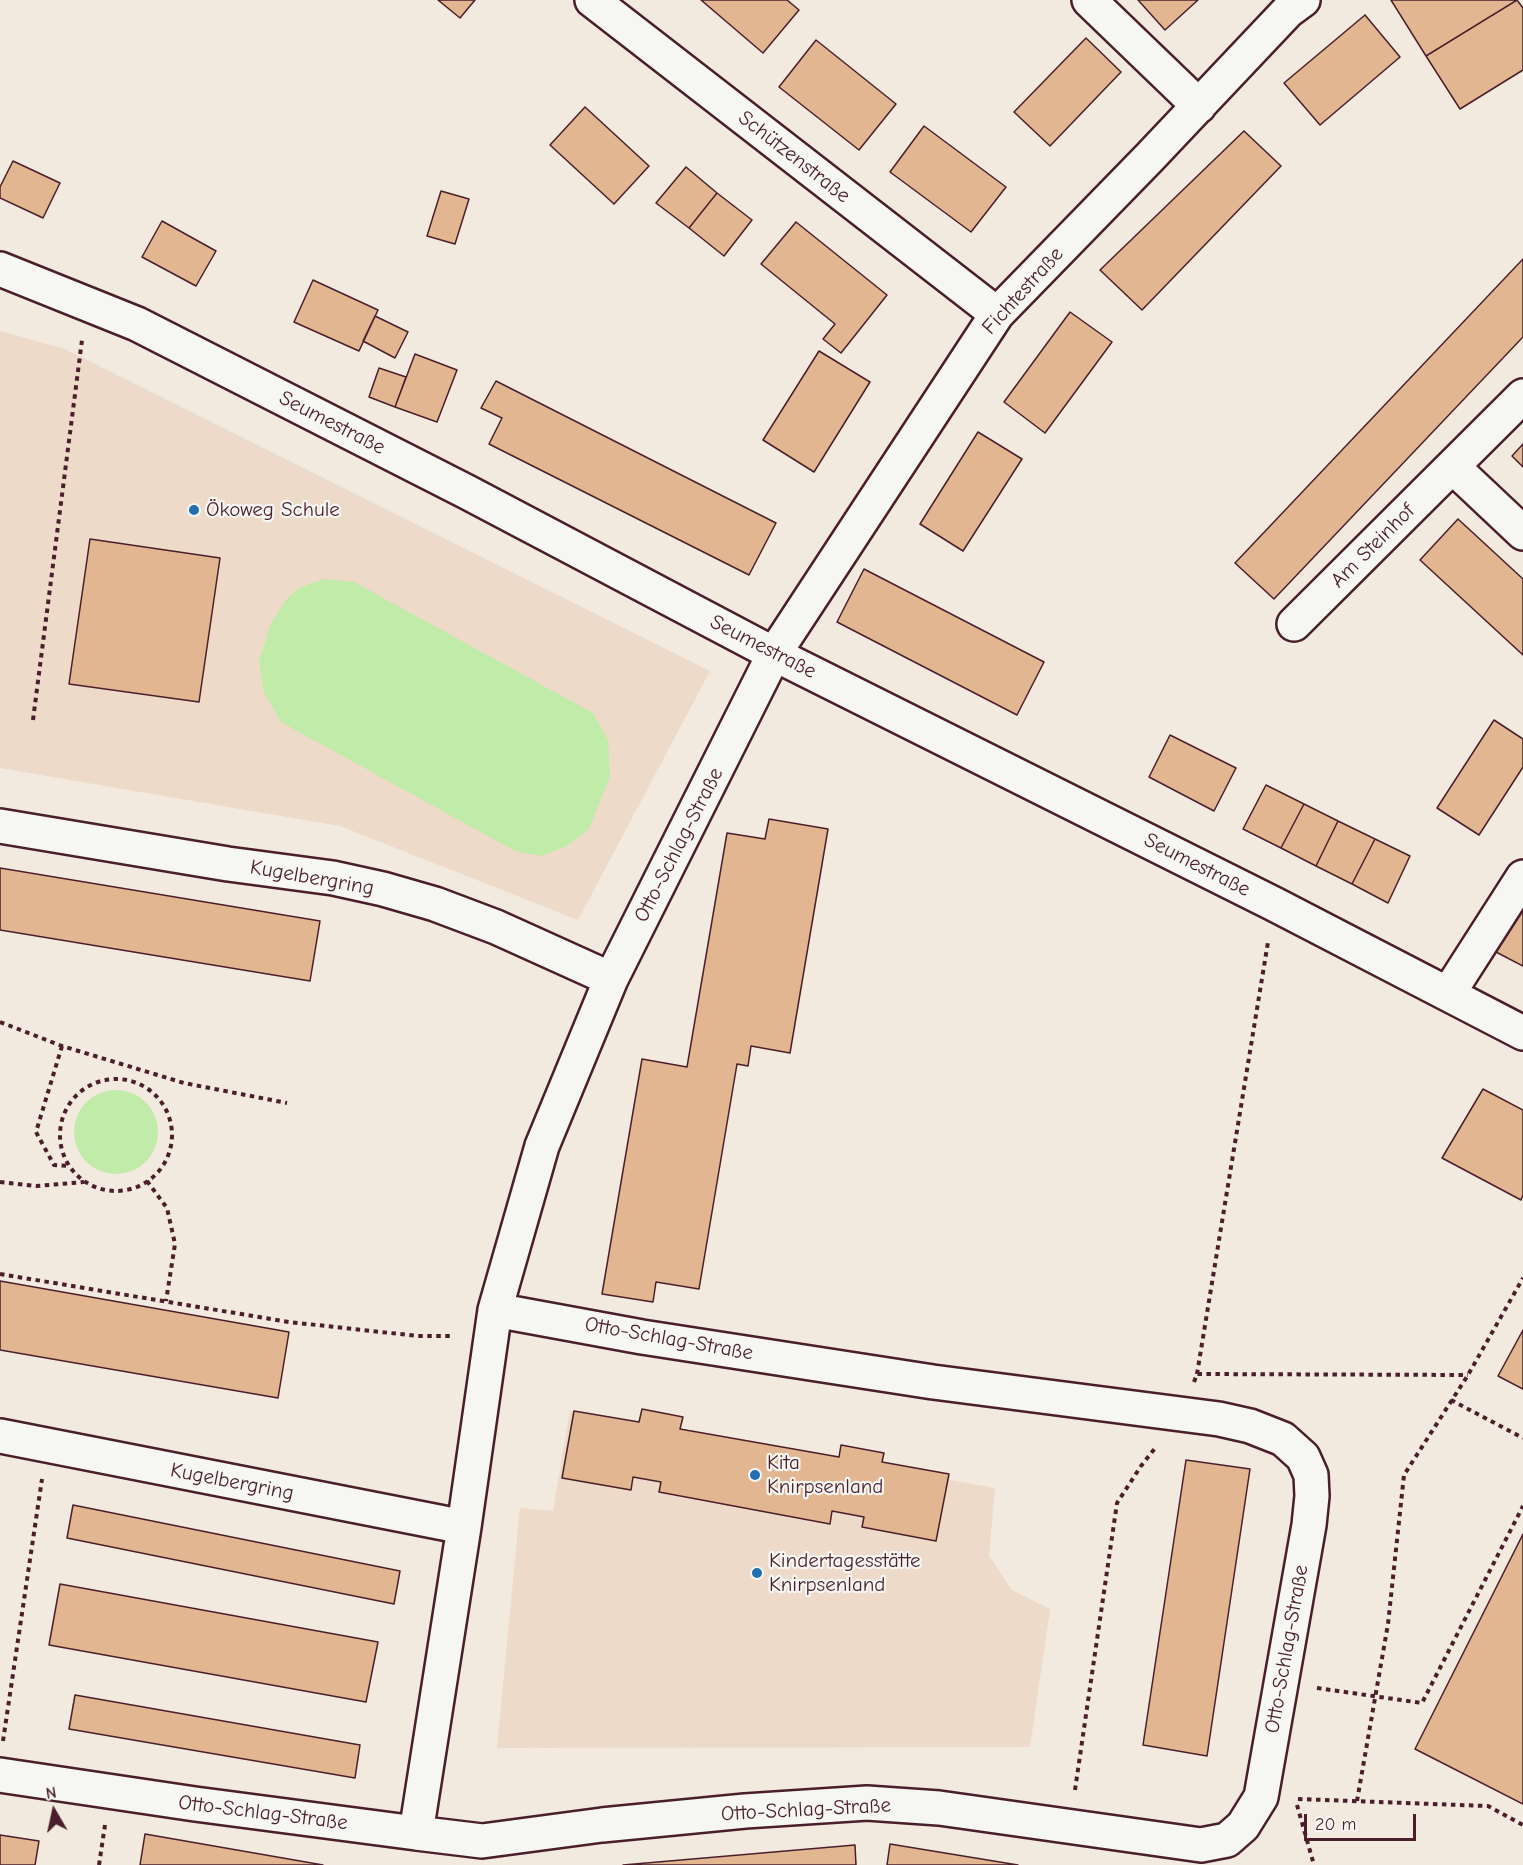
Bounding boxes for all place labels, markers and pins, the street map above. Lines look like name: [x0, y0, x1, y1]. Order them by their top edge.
place label: Ökoweg Schule: [206, 497, 340, 523]
marker: Ökoweg Schule: [187, 503, 201, 517]
place label: Kita Knirpsenland: [767, 1450, 883, 1500]
marker: Kita Knirpsenland: [748, 1468, 762, 1482]
place label: Kindertagesstätte Knirpsenland: [769, 1548, 921, 1598]
marker: Kindertagesstätte Knirpsenland: [750, 1566, 764, 1580]

